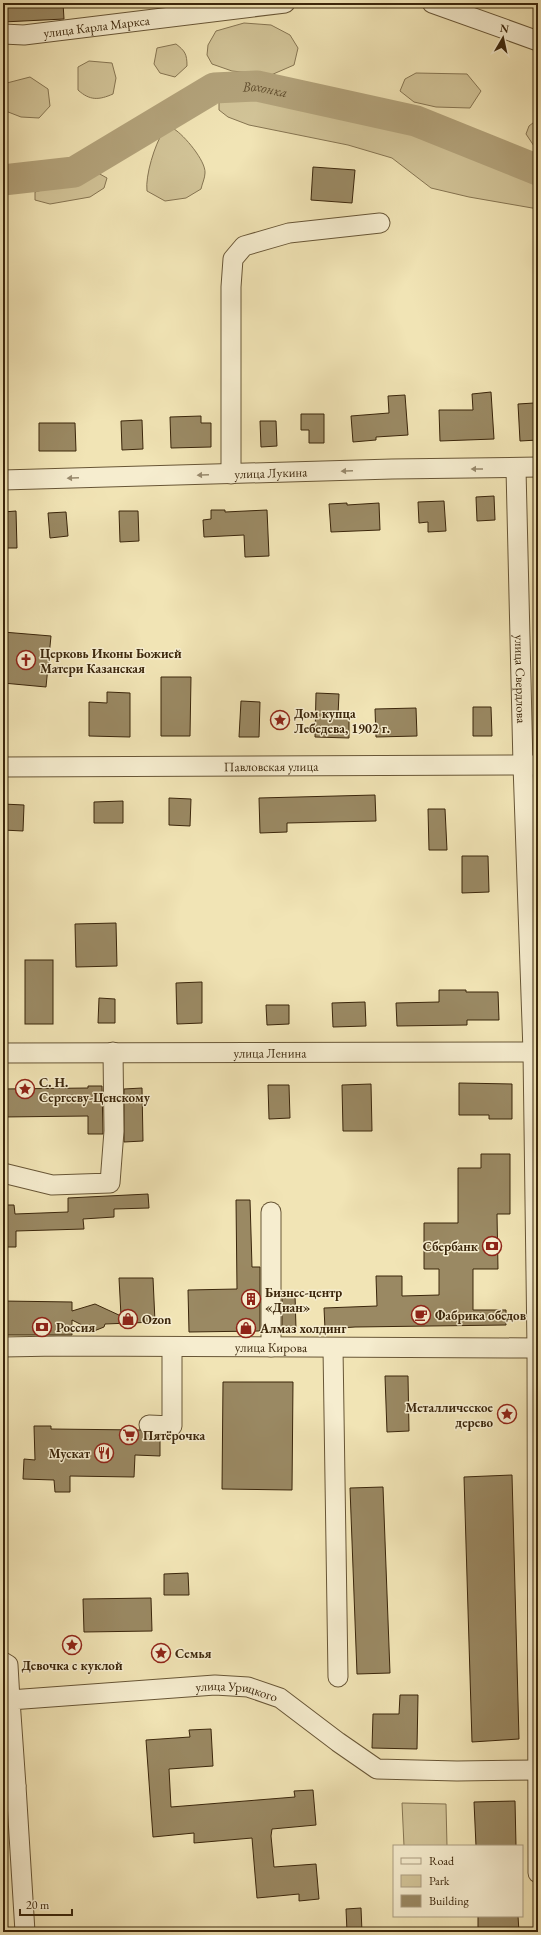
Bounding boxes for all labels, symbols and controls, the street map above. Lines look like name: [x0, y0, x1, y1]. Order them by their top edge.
street label: улица Карла Маркса: [42, 11, 151, 41]
north arrow: [483, 18, 523, 58]
text: N: [499, 21, 510, 36]
water label: Вохонка: [241, 77, 289, 101]
street label: улица Лукина: [234, 463, 308, 482]
one-way arrow: [470, 466, 483, 472]
one-way arrow: [341, 467, 353, 474]
one-way arrow: [197, 471, 209, 478]
one-way arrow: [66, 475, 79, 481]
street label: улица Свердлова: [511, 634, 531, 724]
place label: Церковь Иконы Божией Матери Казанская: [40, 645, 182, 677]
church icon: Церковь Иконы Божией Матери Казанская: [15, 649, 37, 671]
place label: Дом купца Лебедева, 1902 г.: [294, 705, 390, 737]
place icon: Дом купца Лебедева, 1902 г.: [269, 709, 291, 731]
street label: Павловская улица: [224, 757, 319, 775]
street label: улица Ленина: [234, 1044, 307, 1061]
place label: С. Н. Сергееву-Ценскому: [39, 1074, 151, 1106]
place icon: С. Н. Сергееву-Ценскому: [14, 1078, 36, 1100]
bank icon: Сбербанк: [481, 1235, 503, 1257]
place label: Сбербанк: [423, 1238, 479, 1255]
place label: Бизнес-центр «Диан»: [265, 1284, 342, 1316]
building icon: Бизнес-центр «Диан»: [240, 1288, 262, 1310]
cafe icon: Фабрика обедов: [410, 1304, 432, 1326]
place label: Фабрика обедов: [435, 1307, 526, 1324]
shop icon: Ozon: [117, 1308, 139, 1330]
place label: Ozon: [142, 1311, 172, 1328]
bank icon: Россия: [31, 1316, 53, 1338]
shop icon: Алмаз холдинг: [235, 1317, 257, 1339]
place label: Россия: [56, 1319, 95, 1336]
place label: Алмаз холдинг: [259, 1320, 347, 1337]
street label: улица Кирова: [235, 1338, 308, 1356]
place label: Металлическое дерево: [406, 1399, 494, 1431]
place icon: Металлическое дерево: [496, 1403, 518, 1425]
supermarket icon: Пятёрочка: [118, 1424, 140, 1446]
place label: Пятёрочка: [143, 1427, 206, 1444]
restaurant icon: Мускат: [93, 1442, 115, 1464]
place label: Мускат: [49, 1445, 90, 1462]
place icon: Девочка с куклой: [61, 1634, 83, 1656]
place icon: Семья: [150, 1642, 172, 1664]
place label: Семья: [175, 1645, 211, 1662]
place label: Девочка с куклой: [21, 1657, 123, 1674]
street label: улица Урицкого: [195, 1676, 280, 1705]
legend: [393, 1845, 523, 1917]
text: Road: [429, 1853, 455, 1869]
text: Park: [429, 1873, 450, 1889]
scale bar: [20, 1891, 72, 1917]
text: Building: [429, 1893, 470, 1909]
text: 20 m: [26, 1897, 50, 1913]

